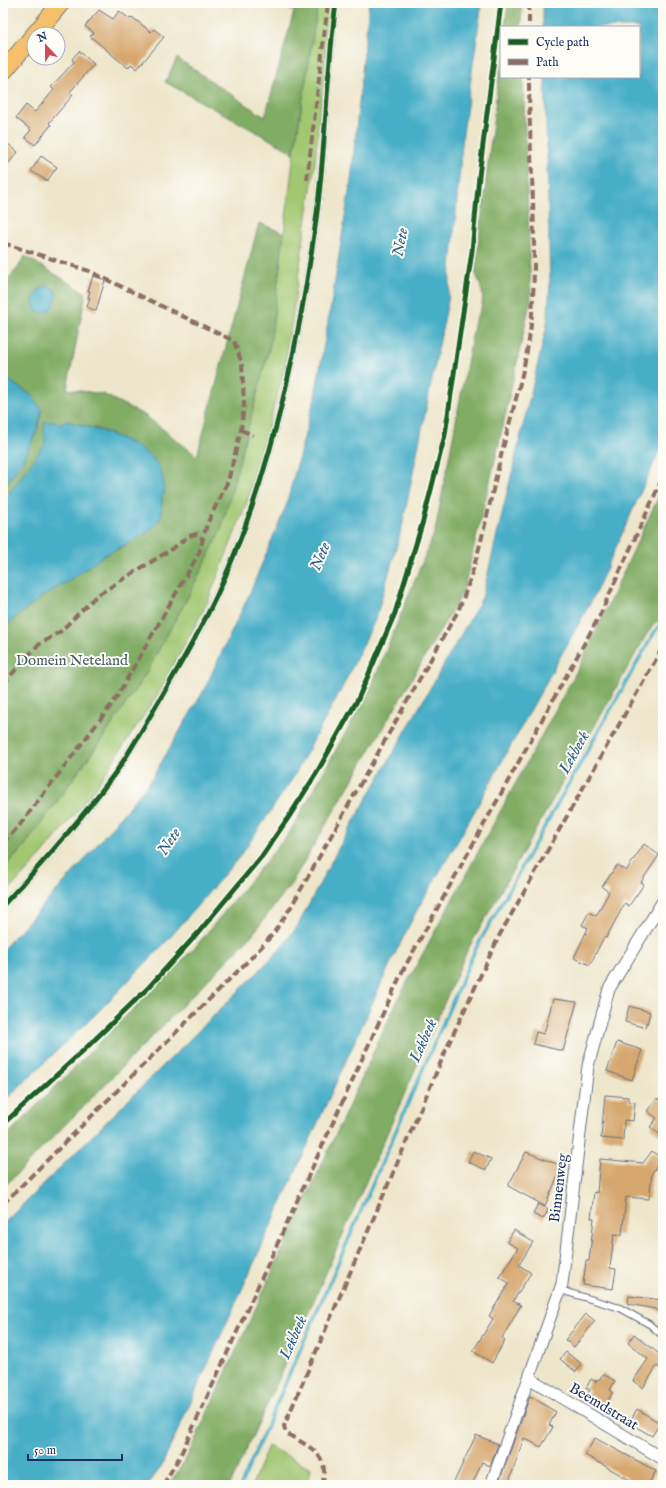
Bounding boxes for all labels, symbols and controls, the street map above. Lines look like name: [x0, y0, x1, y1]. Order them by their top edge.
north arrow: [26, 26, 66, 66]
legend: [500, 26, 640, 78]
text: N: [35, 29, 50, 46]
text: Cycle path: [536, 35, 590, 51]
text: Path: [536, 55, 559, 70]
water label: Nete: [388, 226, 414, 258]
water label: Nete: [306, 539, 336, 574]
park label: Domein Neteland: [16, 651, 129, 670]
water label: Lekbeek: [554, 728, 595, 779]
water label: Nete: [153, 824, 186, 860]
water label: Lekbeek: [405, 1015, 442, 1067]
street label: Binnenweg: [545, 1152, 572, 1224]
water label: Lekbeek: [275, 1312, 312, 1364]
street label: Beemdstraat: [566, 1378, 642, 1434]
scale bar: [28, 1436, 122, 1462]
text: 50 m: [34, 1443, 56, 1458]

